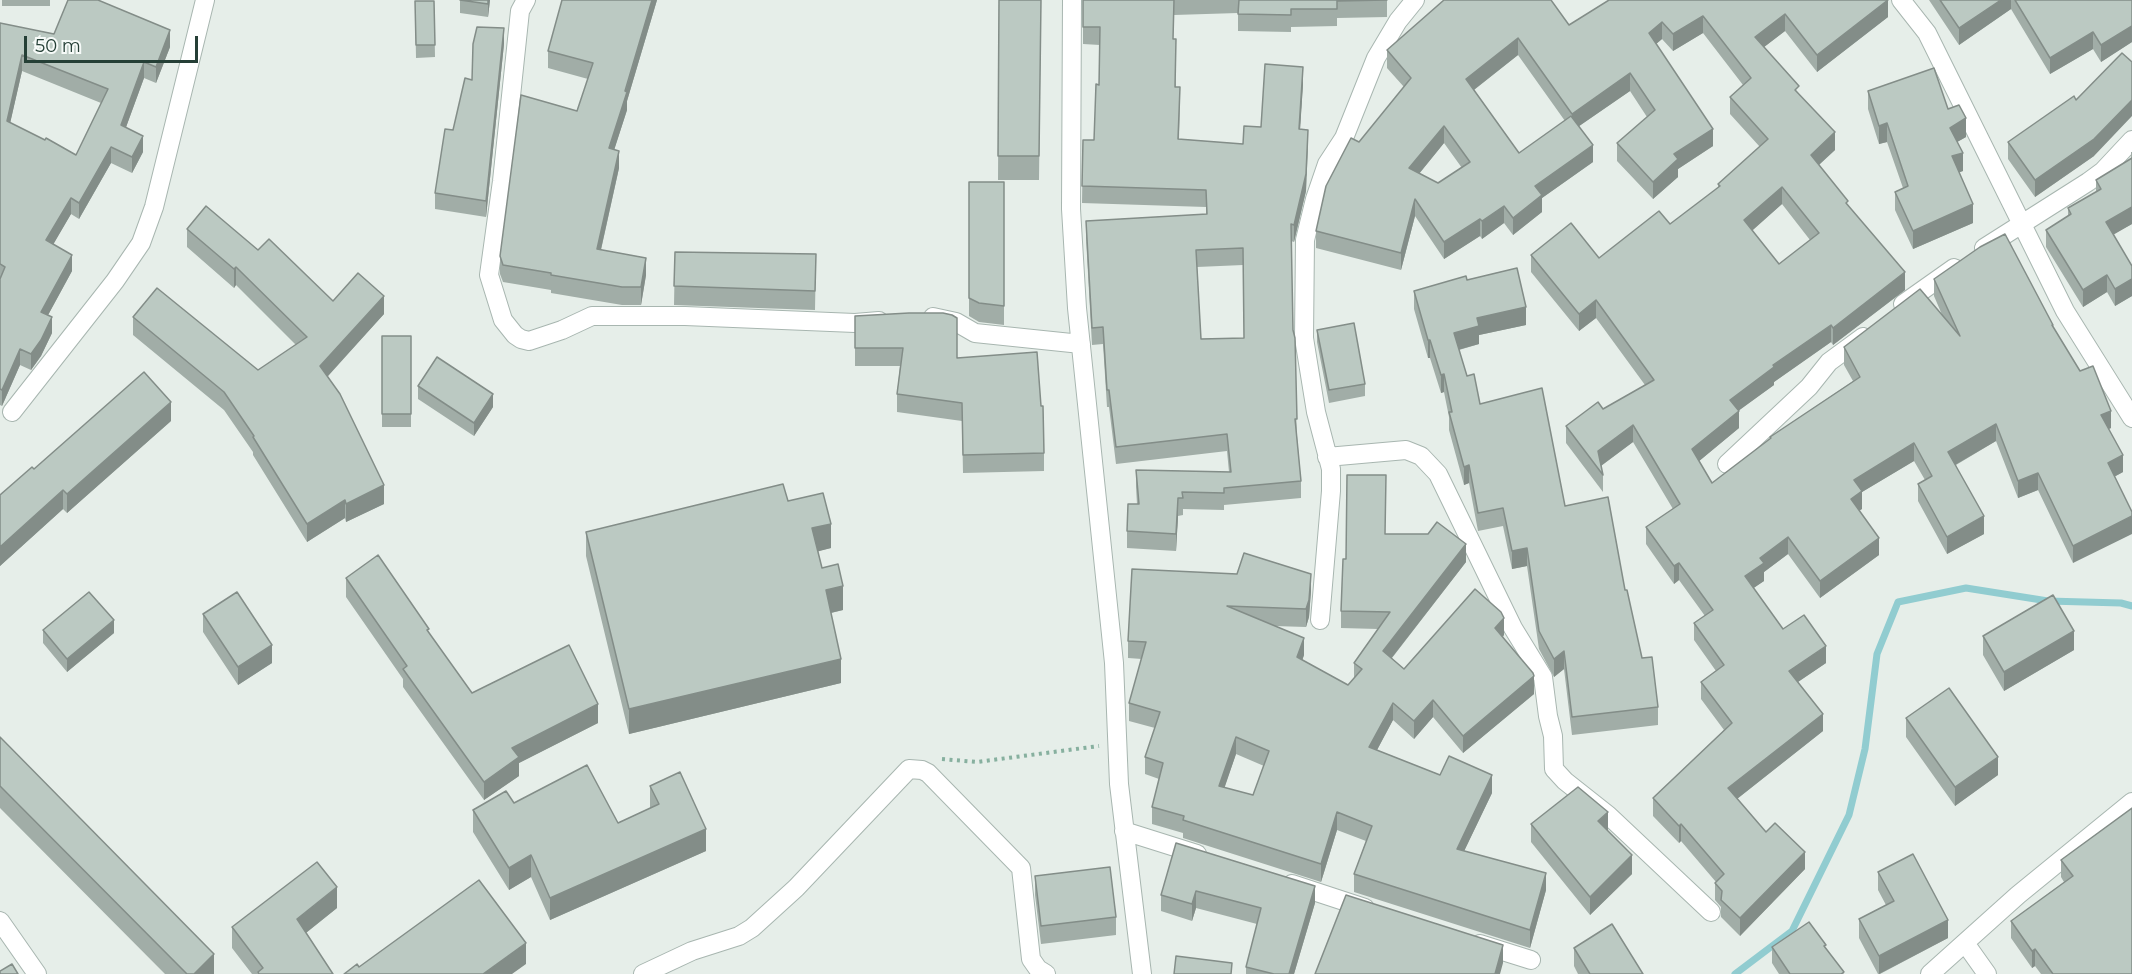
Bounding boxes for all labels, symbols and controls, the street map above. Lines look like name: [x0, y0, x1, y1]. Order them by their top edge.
scale bar: [27, 24, 201, 62]
text: 50 m: [35, 35, 81, 57]

